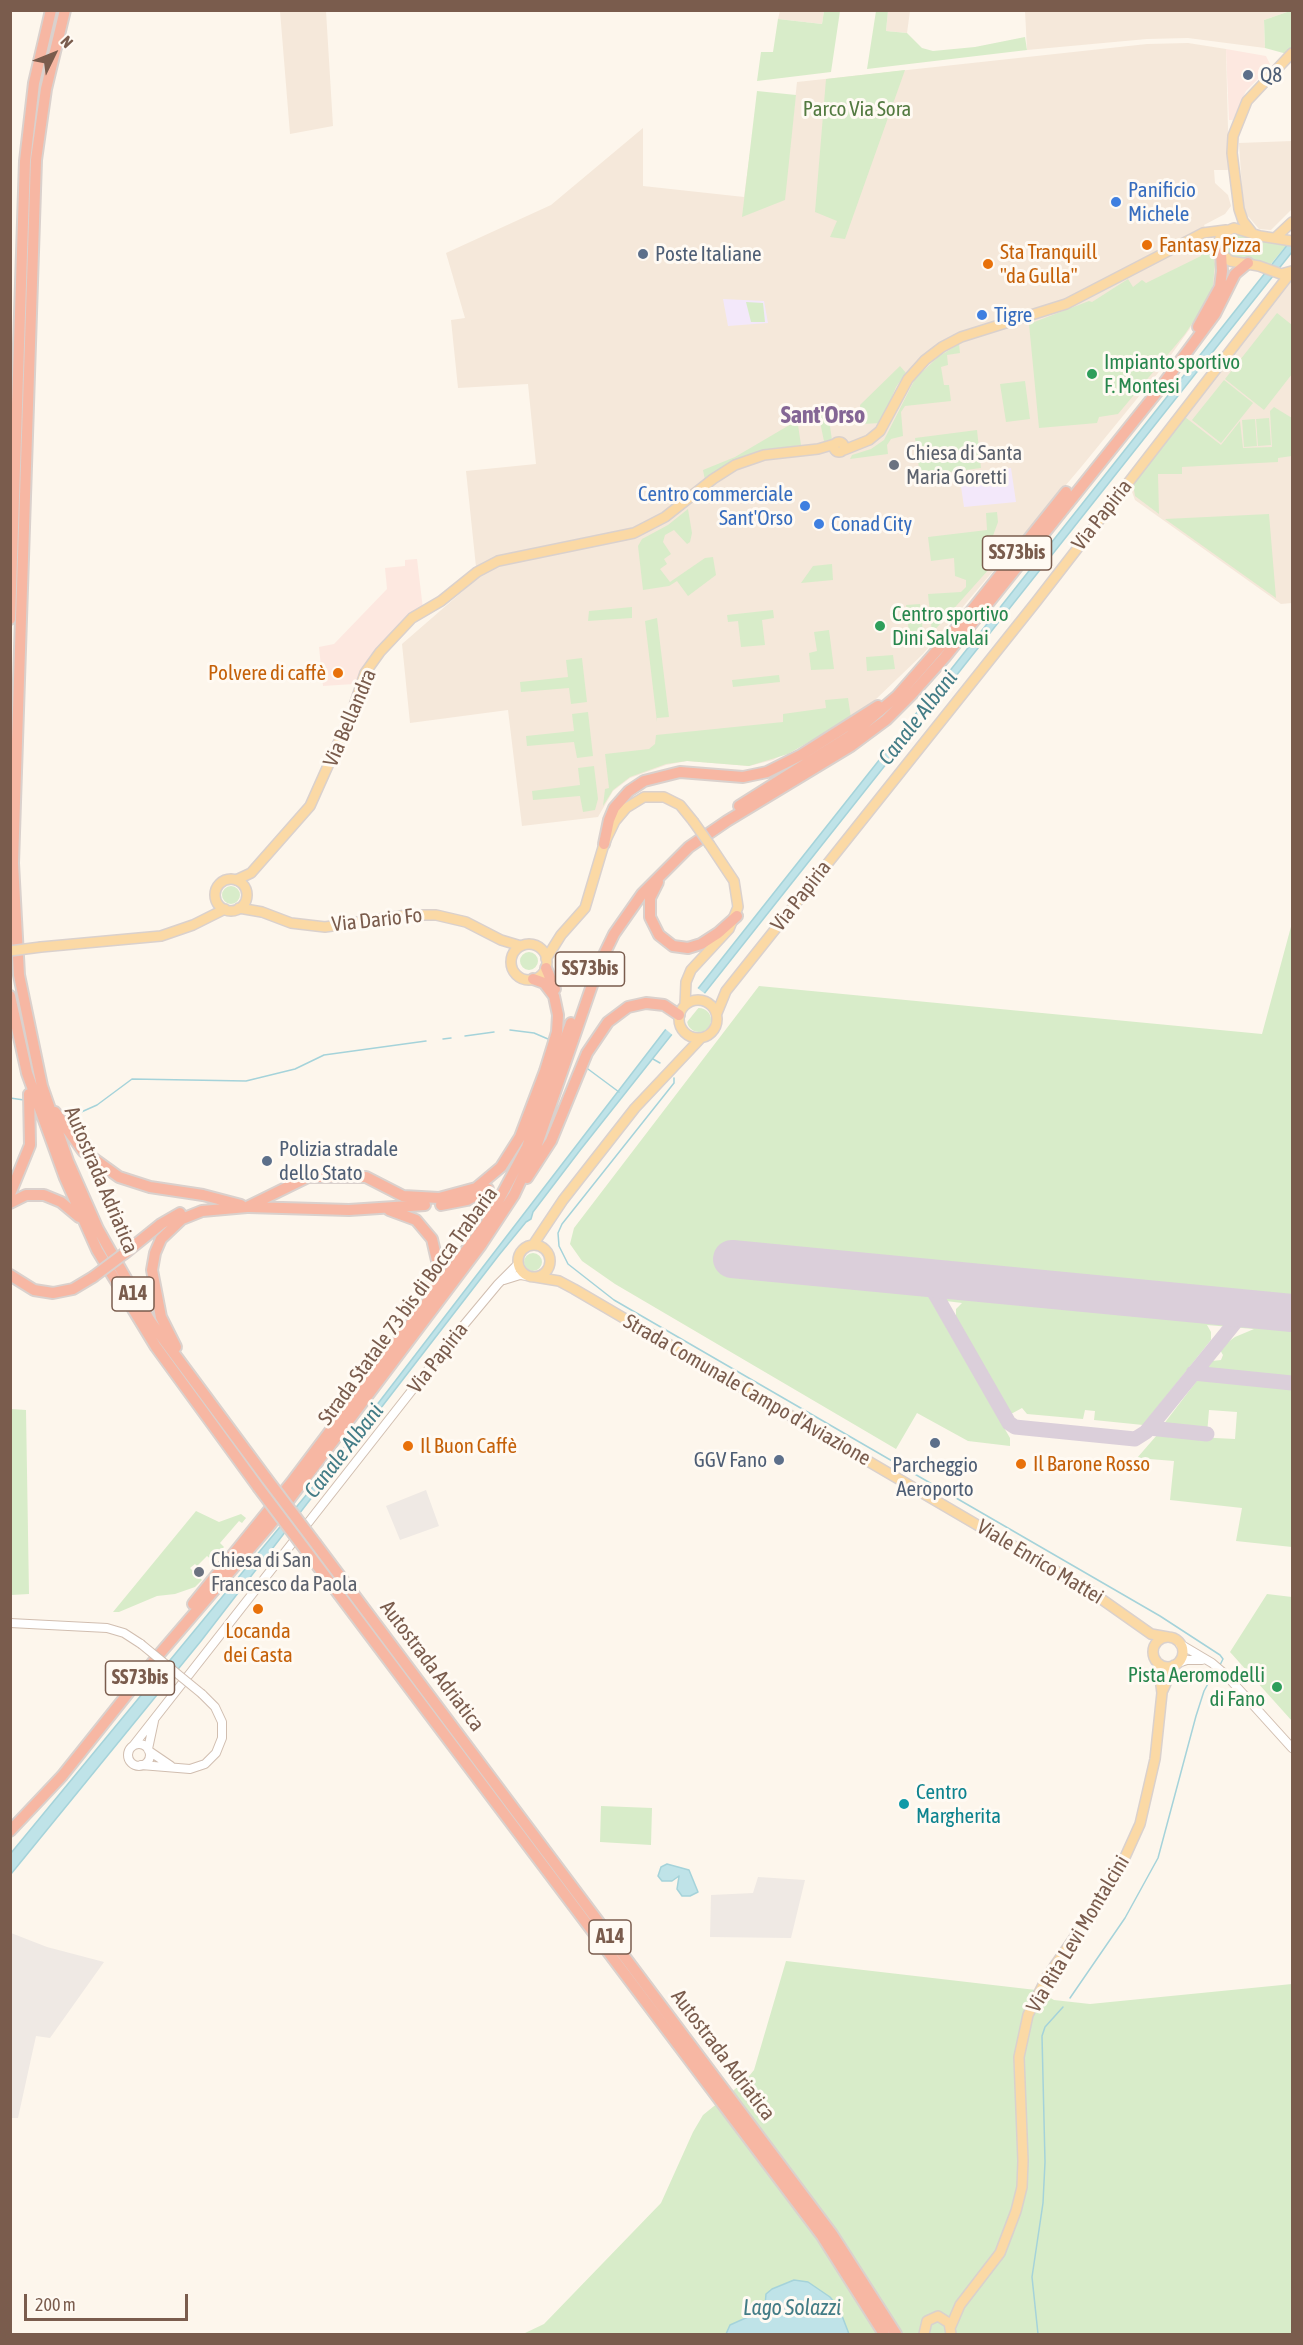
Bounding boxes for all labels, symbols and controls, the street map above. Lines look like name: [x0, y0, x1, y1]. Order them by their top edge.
north arrow: [24, 24, 84, 84]
text: N: [57, 32, 77, 51]
place label: Q8: [1260, 62, 1282, 88]
marker: Q8: [1241, 68, 1255, 82]
park label: Parco Via Sora: [803, 96, 911, 122]
place label: Panificio Michele: [1128, 177, 1196, 227]
marker: Panificio Michele: [1109, 195, 1123, 209]
place label: Fantasy Pizza: [1159, 232, 1261, 258]
marker: Fantasy Pizza: [1140, 238, 1154, 252]
place label: Sta Tranquill "da Gulla": [1000, 239, 1097, 289]
place label: Poste Italiane: [655, 241, 762, 267]
marker: Poste Italiane: [636, 247, 650, 261]
marker: Sta Tranquill "da Gulla": [981, 257, 995, 271]
place label: Tigre: [994, 302, 1032, 328]
marker: Tigre: [975, 308, 989, 322]
place label: Impianto sportivo F. Montesi: [1104, 349, 1240, 399]
marker: Impianto sportivo F. Montesi: [1085, 367, 1099, 381]
district label: Sant'Orso: [781, 401, 865, 429]
place label: Chiesa di Santa Maria Goretti: [906, 440, 1022, 490]
marker: Chiesa di Santa Maria Goretti: [887, 458, 901, 472]
street label: Via Papiria: [1067, 475, 1137, 555]
place label: Centro commerciale Sant'Orso: [638, 481, 793, 531]
marker: Centro commerciale Sant'Orso: [798, 499, 812, 513]
place label: Conad City: [831, 511, 912, 537]
marker: Conad City: [812, 517, 826, 531]
road number: SS73bis: [982, 536, 1052, 570]
place label: Centro sportivo Dini Salvalai: [892, 601, 1009, 651]
marker: Centro sportivo Dini Salvalai: [873, 619, 887, 633]
place label: Polvere di caffè: [208, 660, 326, 686]
street label: Via Bellandra: [318, 665, 382, 771]
marker: Polvere di caffè: [331, 666, 345, 680]
water label: Canale Albani: [873, 666, 963, 770]
street label: Via Papiria: [766, 856, 836, 936]
street label: Via Dario Fo: [330, 903, 424, 937]
road number: SS73bis: [556, 952, 624, 986]
street label: Autostrada Adriatica: [59, 1103, 143, 1257]
place label: Polizia stradale dello Stato: [279, 1136, 398, 1186]
marker: Polizia stradale dello Stato: [260, 1154, 274, 1168]
street label: Strada Statale 73 bis di Bocca Trabaria: [313, 1182, 503, 1430]
road number: A14: [112, 1277, 154, 1311]
street label: Strada Comunale Campo d'Aviazione: [619, 1309, 875, 1471]
street label: Via Papiria: [403, 1318, 473, 1398]
water label: Canale Albani: [299, 1399, 389, 1503]
place label: Il Buon Caffè: [420, 1433, 517, 1459]
marker: Parcheggio Aeroporto: [928, 1436, 942, 1450]
marker: Il Buon Caffè: [401, 1439, 415, 1453]
place label: GGV Fano: [694, 1447, 767, 1473]
place label: Il Barone Rosso: [1033, 1451, 1150, 1477]
place label: Parcheggio Aeroporto: [892, 1452, 978, 1502]
marker: GGV Fano: [772, 1453, 786, 1467]
marker: Il Barone Rosso: [1014, 1457, 1028, 1471]
street label: Viale Enrico Mattei: [972, 1514, 1108, 1610]
place label: Chiesa di San Francesco da Paola: [211, 1547, 357, 1597]
marker: Chiesa di San Francesco da Paola: [192, 1565, 206, 1579]
street label: Autostrada Adriatica: [375, 1596, 489, 1736]
marker: Locanda dei Casta: [251, 1602, 265, 1616]
place label: Locanda dei Casta: [223, 1618, 293, 1668]
road number: SS73bis: [106, 1661, 174, 1695]
place label: Pista Aeromodelli di Fano: [1128, 1662, 1265, 1712]
marker: Pista Aeromodelli di Fano: [1270, 1680, 1284, 1694]
place label: Centro Margherita: [916, 1779, 1001, 1829]
marker: Centro Margherita: [897, 1797, 911, 1811]
street label: Via Rita Levi Montalcini: [1021, 1851, 1135, 2017]
road number: A14: [589, 1920, 631, 1954]
street label: Autostrada Adriatica: [666, 1985, 780, 2125]
scale bar: [27, 2282, 190, 2320]
text: 200 m: [35, 2294, 76, 2315]
water label: Lago Solazzi: [743, 2295, 841, 2321]

